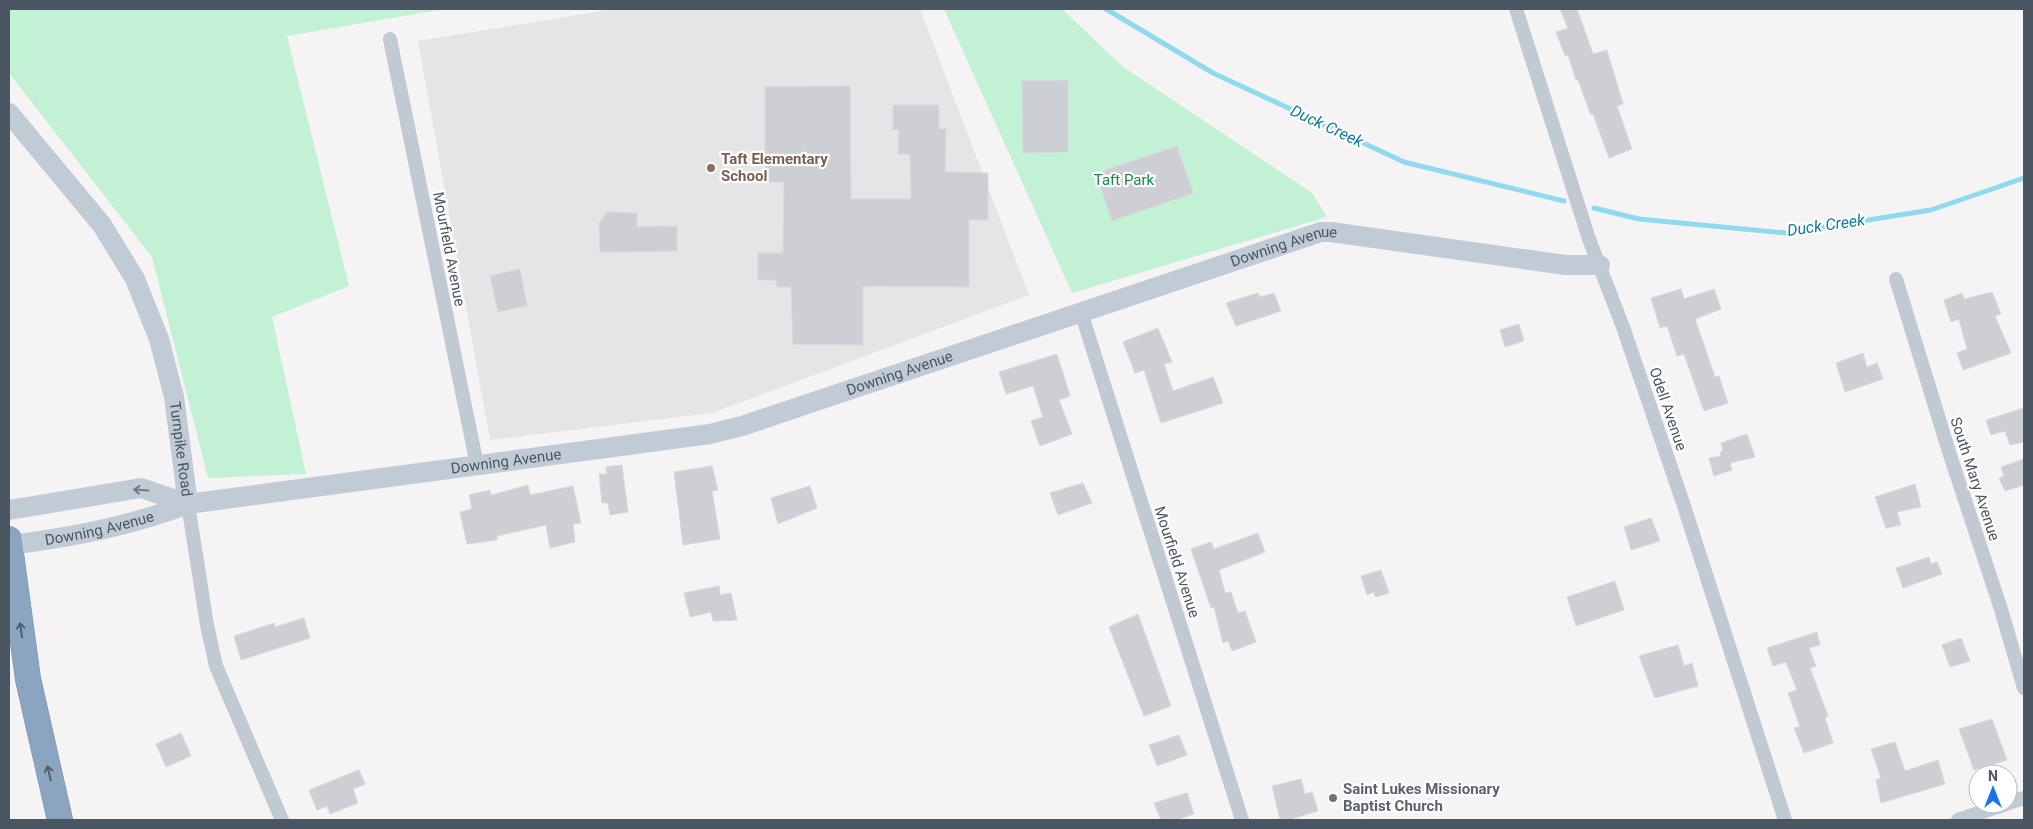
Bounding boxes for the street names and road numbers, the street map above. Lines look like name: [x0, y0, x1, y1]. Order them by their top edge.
street label: Mourfield Avenue: [429, 190, 469, 308]
street label: Downing Avenue: [1228, 223, 1338, 271]
street label: Downing Avenue: [844, 347, 955, 399]
street label: Odell Avenue: [1645, 365, 1691, 453]
street label: Turnpike Road: [166, 401, 196, 498]
street label: South Mary Avenue: [1947, 415, 2003, 543]
street label: Downing Avenue: [450, 445, 562, 478]
street label: Mourfield Avenue: [1150, 504, 1204, 620]
street label: Downing Avenue: [44, 507, 156, 549]

